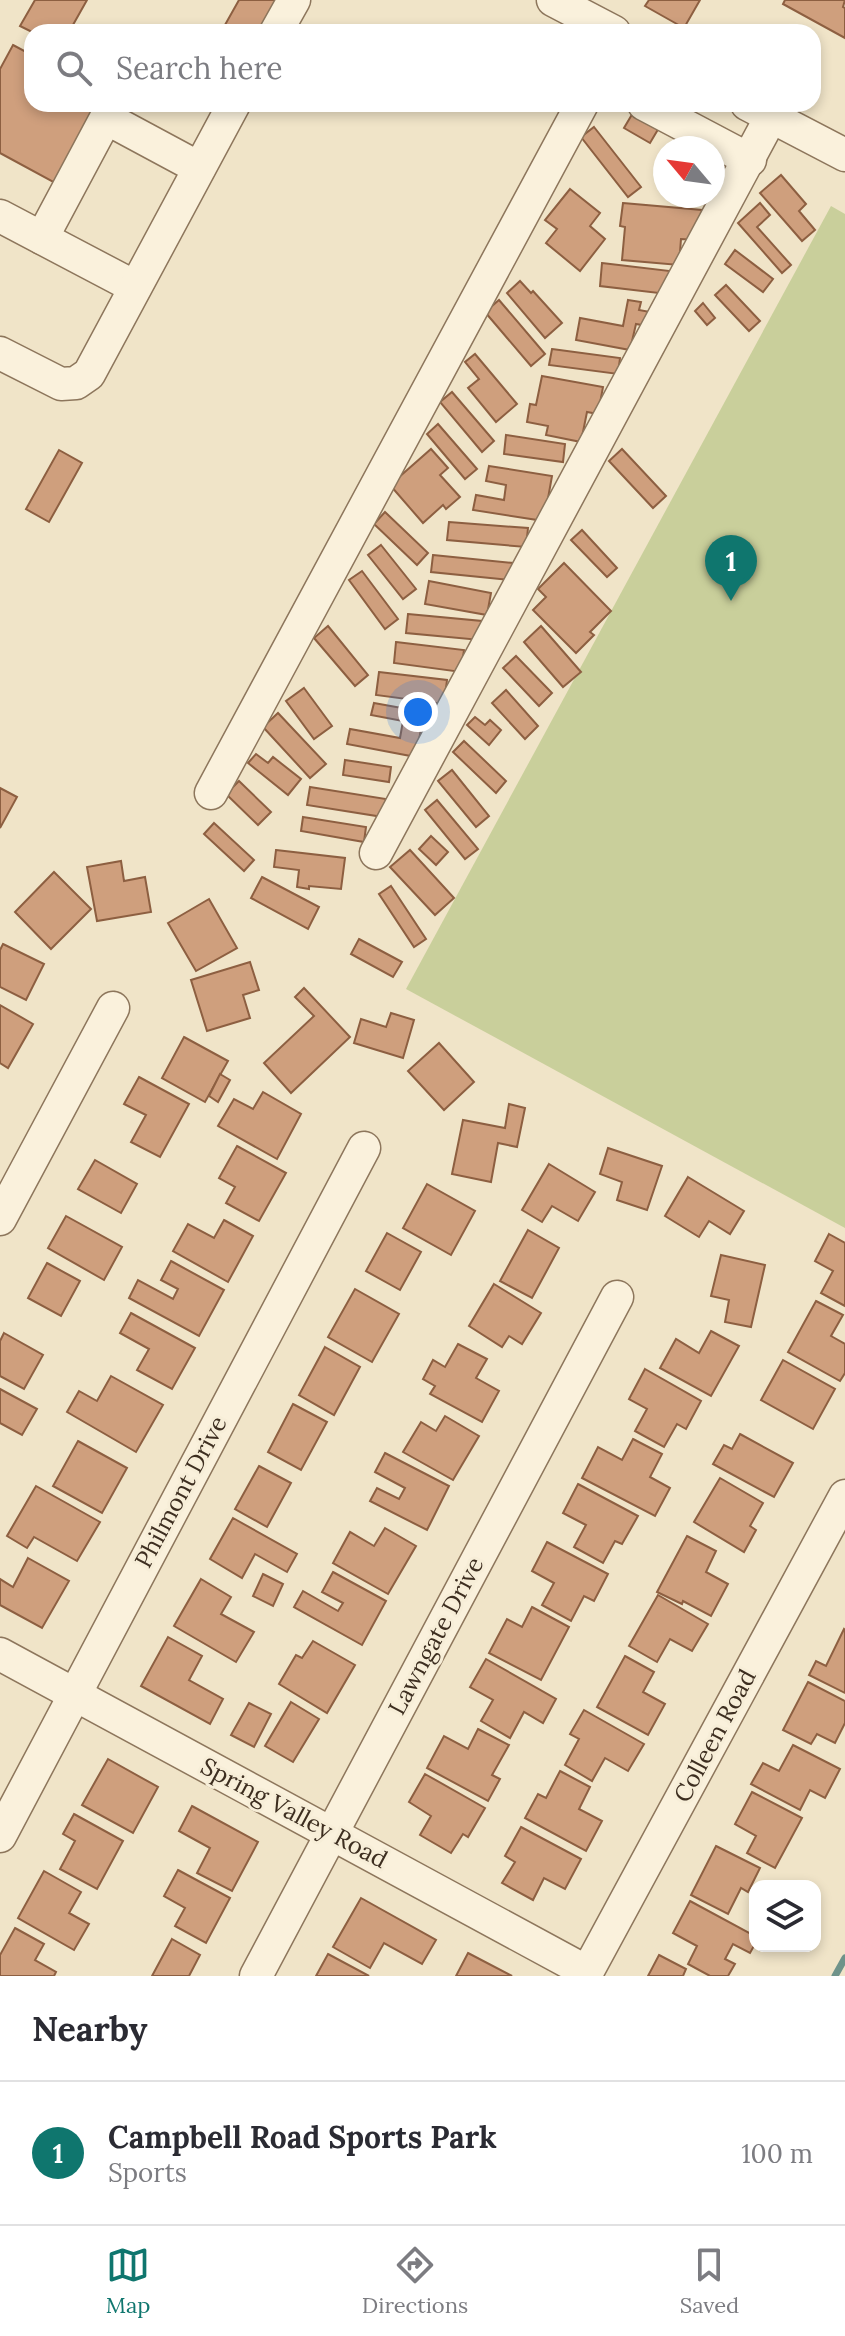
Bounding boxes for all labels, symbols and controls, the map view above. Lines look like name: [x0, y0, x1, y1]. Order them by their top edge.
search box: [24, 24, 821, 112]
icon: search: [52, 46, 96, 90]
text: Search here: [116, 49, 283, 87]
north arrow: [653, 136, 725, 208]
pin: 1: [705, 535, 757, 601]
your location: [398, 692, 438, 732]
street label: Philmont Drive: [128, 1411, 234, 1573]
street label: Lawngate Drive: [381, 1552, 490, 1720]
street label: Colleen Road: [667, 1664, 763, 1808]
street label: Spring Valley Road: [195, 1750, 393, 1875]
map controls: [749, 1880, 821, 1952]
button: layers: [749, 1880, 821, 1952]
text: Nearby: [32, 2007, 148, 2050]
text: Campbell Road Sports Park: [108, 2118, 497, 2156]
text: 1: [53, 2137, 63, 2170]
text: 100 m: [741, 2137, 813, 2170]
text: Sports: [108, 2156, 187, 2189]
tab: Map: [106, 2243, 150, 2319]
tab: Directions: [362, 2243, 468, 2319]
tab: Saved: [680, 2243, 739, 2319]

